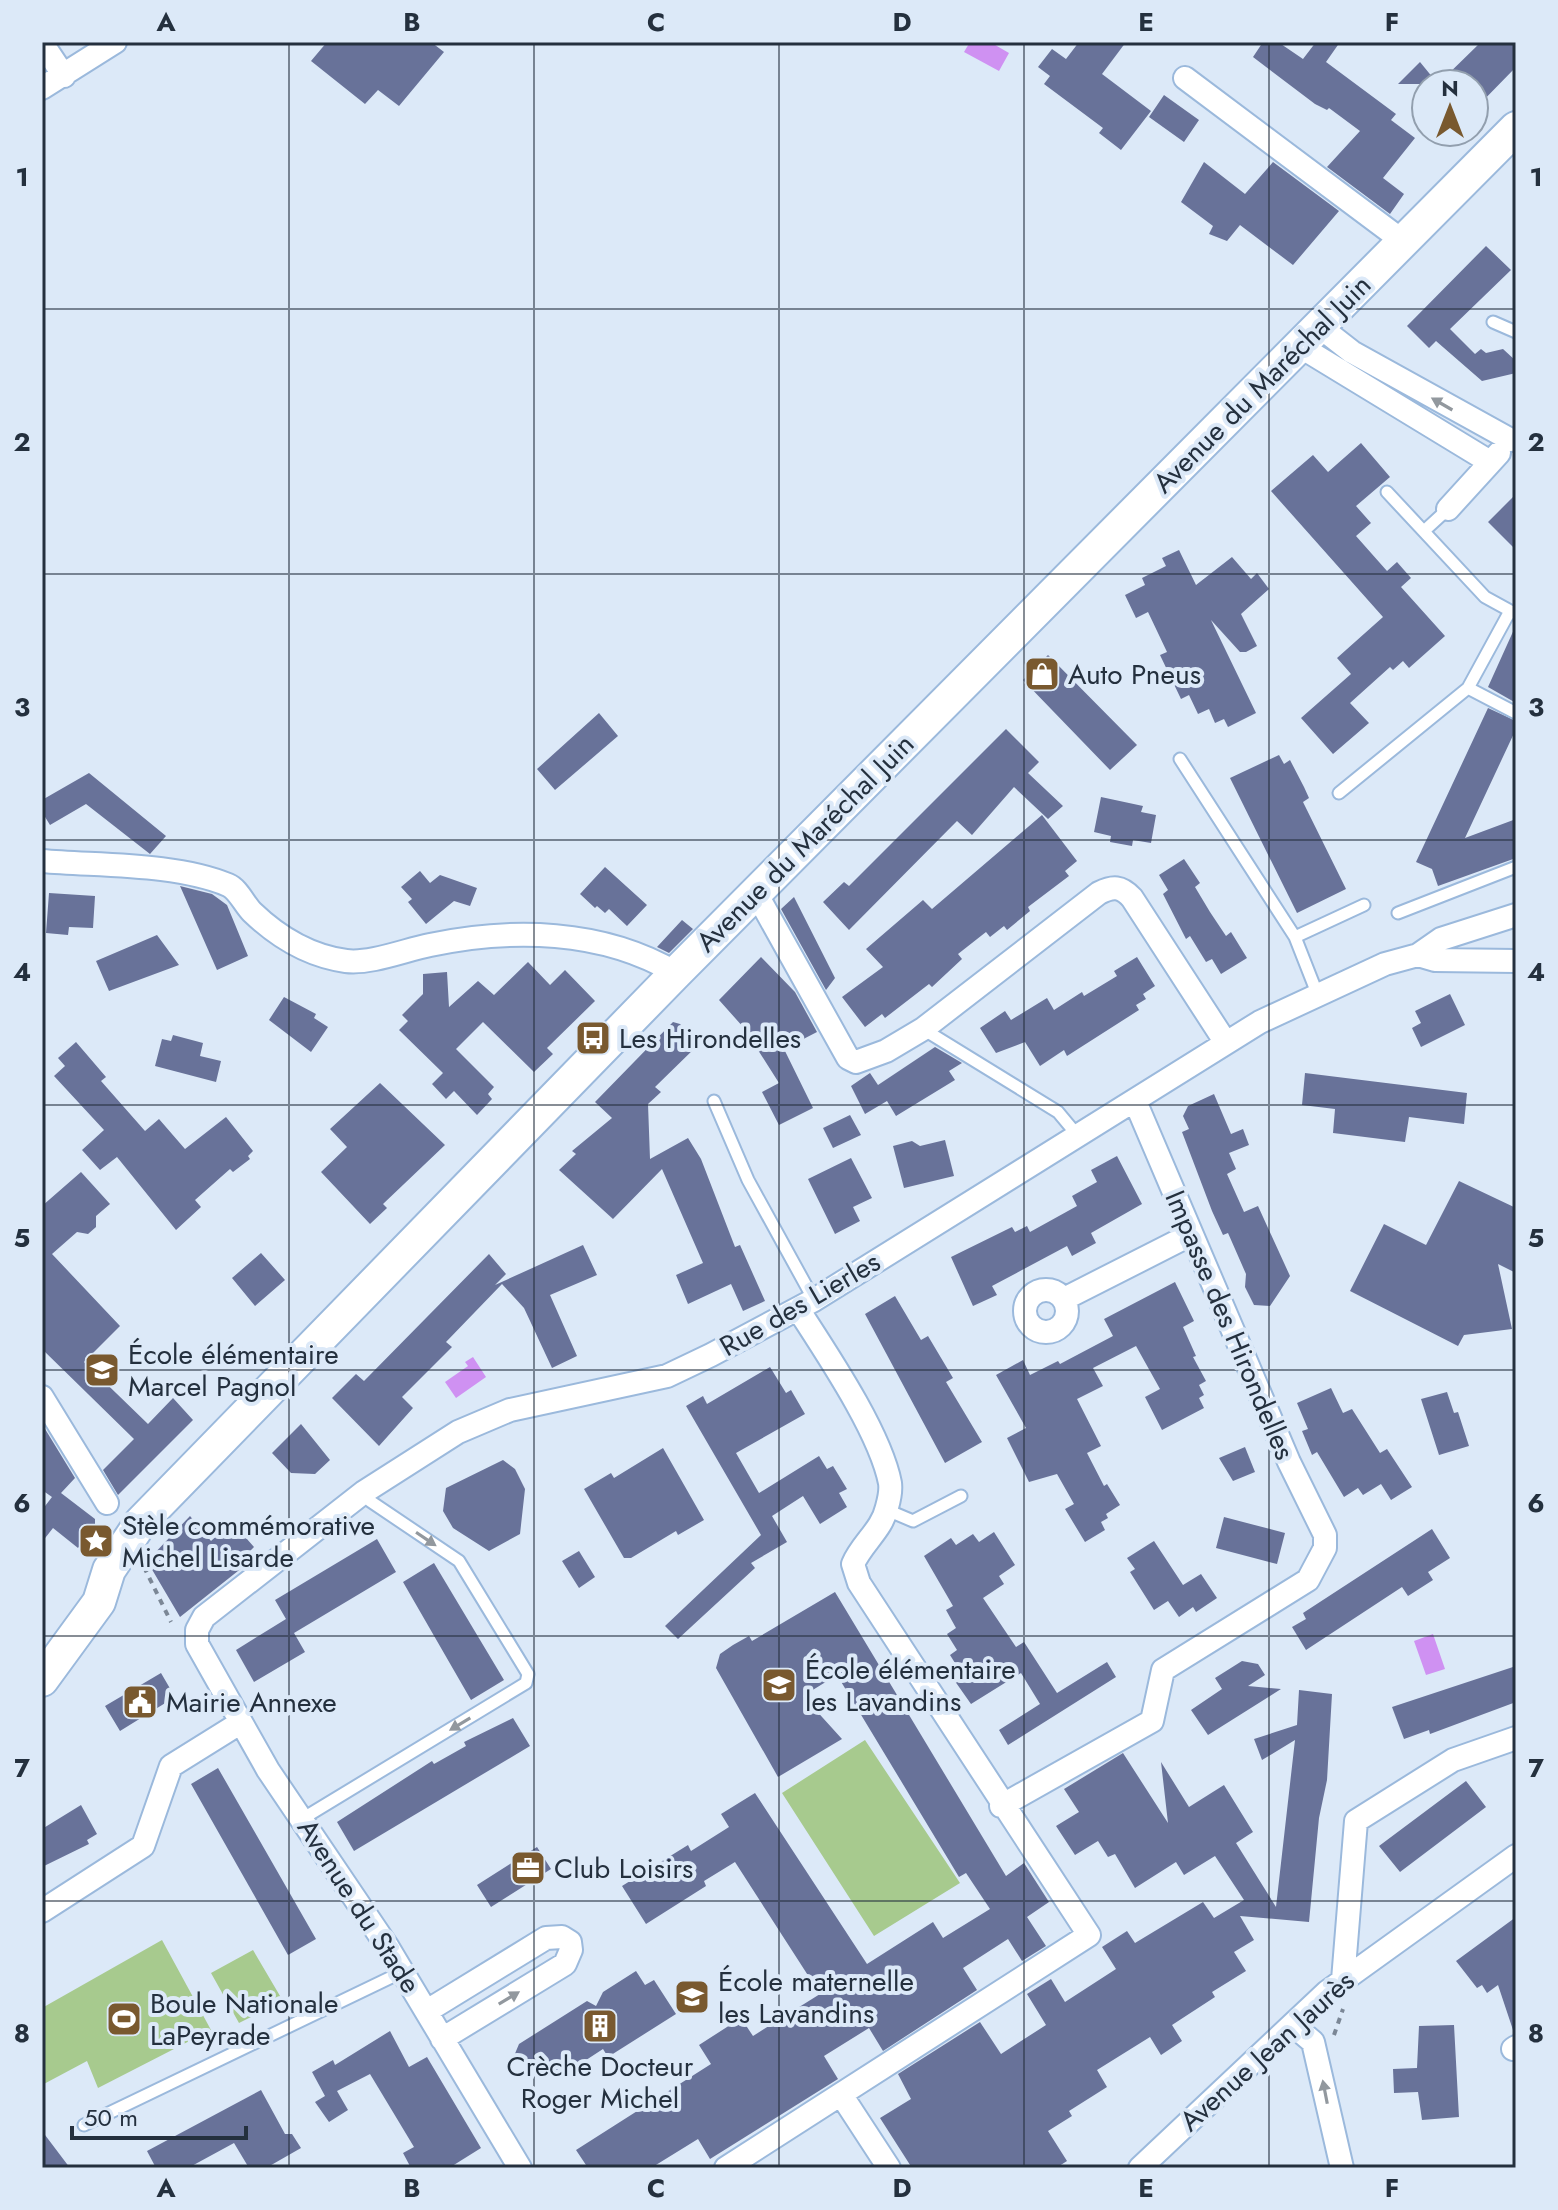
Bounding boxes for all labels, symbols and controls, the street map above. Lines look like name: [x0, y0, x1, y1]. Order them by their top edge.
text: A: [155, 3, 176, 41]
text: B: [403, 3, 421, 41]
text: C: [647, 3, 665, 41]
text: D: [892, 3, 912, 41]
text: E: [1138, 3, 1154, 41]
text: F: [1385, 3, 1399, 41]
north arrow: [1410, 68, 1490, 148]
text: N: [1441, 72, 1459, 104]
text: 1: [15, 158, 29, 196]
text: 1: [1529, 158, 1543, 196]
street label: Avenue du Maréchal Juin: [1143, 265, 1381, 503]
one-way arrow: [1431, 397, 1454, 411]
text: 2: [13, 423, 31, 461]
text: 2: [1527, 423, 1545, 461]
place label: Auto Pneus: [1068, 654, 1201, 695]
shop icon: Auto Pneus: [1023, 655, 1061, 693]
text: 3: [14, 688, 30, 726]
text: 3: [1528, 688, 1544, 726]
street label: Avenue du Maréchal Juin: [686, 724, 924, 962]
text: 4: [13, 953, 31, 991]
text: 4: [1527, 953, 1545, 991]
place label: Les Hirondelles: [619, 1018, 801, 1059]
bus stop icon: Les Hirondelles: [574, 1019, 612, 1057]
street label: Impasse des Hirondelles: [1155, 1184, 1305, 1466]
text: 5: [14, 1219, 30, 1257]
text: 5: [1528, 1219, 1544, 1257]
street label: Rue des Lierles: [712, 1241, 888, 1367]
place label: École élémentaire Marcel Pagnol: [128, 1334, 339, 1407]
school or university icon: École élémentaire Marcel Pagnol: [83, 1351, 121, 1389]
text: 6: [13, 1484, 31, 1522]
text: 6: [1527, 1484, 1545, 1522]
place label: Stèle commémorative Michel Lisarde: [122, 1505, 375, 1578]
place icon: Stèle commémorative Michel Lisarde: [77, 1522, 115, 1560]
one-way arrow: [415, 1531, 436, 1546]
place label: École élémentaire les Lavandins: [805, 1649, 1016, 1722]
school or university icon: École élémentaire les Lavandins: [760, 1666, 798, 1704]
place label: Mairie Annexe: [166, 1682, 337, 1723]
public building icon: Mairie Annexe: [121, 1683, 159, 1721]
one-way arrow: [449, 1717, 471, 1731]
text: 7: [14, 1749, 30, 1787]
text: 7: [1528, 1749, 1544, 1787]
street label: Avenue du Stade: [287, 1811, 431, 2001]
place label: Club Loisirs: [554, 1848, 693, 1889]
office icon: Club Loisirs: [509, 1849, 547, 1887]
place label: École maternelle les Lavandins: [718, 1961, 914, 2034]
street label: Avenue Jean Jaurès: [1170, 1961, 1364, 2141]
school or university icon: École maternelle les Lavandins: [673, 1978, 711, 2016]
place label: Boule Nationale LaPeyrade: [150, 1983, 338, 2056]
one-way arrow: [498, 1991, 520, 2005]
sports icon: Boule Nationale LaPeyrade: [105, 2000, 143, 2038]
building icon: Crèche Docteur Roger Michel: [581, 2007, 619, 2045]
text: 8: [14, 2014, 30, 2052]
text: 8: [1528, 2014, 1544, 2052]
place label: Crèche Docteur Roger Michel: [507, 2046, 694, 2119]
one-way arrow: [1319, 2080, 1331, 2105]
scale bar: [72, 2090, 246, 2140]
text: 50 m: [84, 2100, 138, 2135]
text: A: [155, 2169, 176, 2207]
text: B: [403, 2169, 421, 2207]
text: C: [647, 2169, 665, 2207]
text: D: [892, 2169, 912, 2207]
text: E: [1138, 2169, 1154, 2207]
text: F: [1385, 2169, 1399, 2207]

